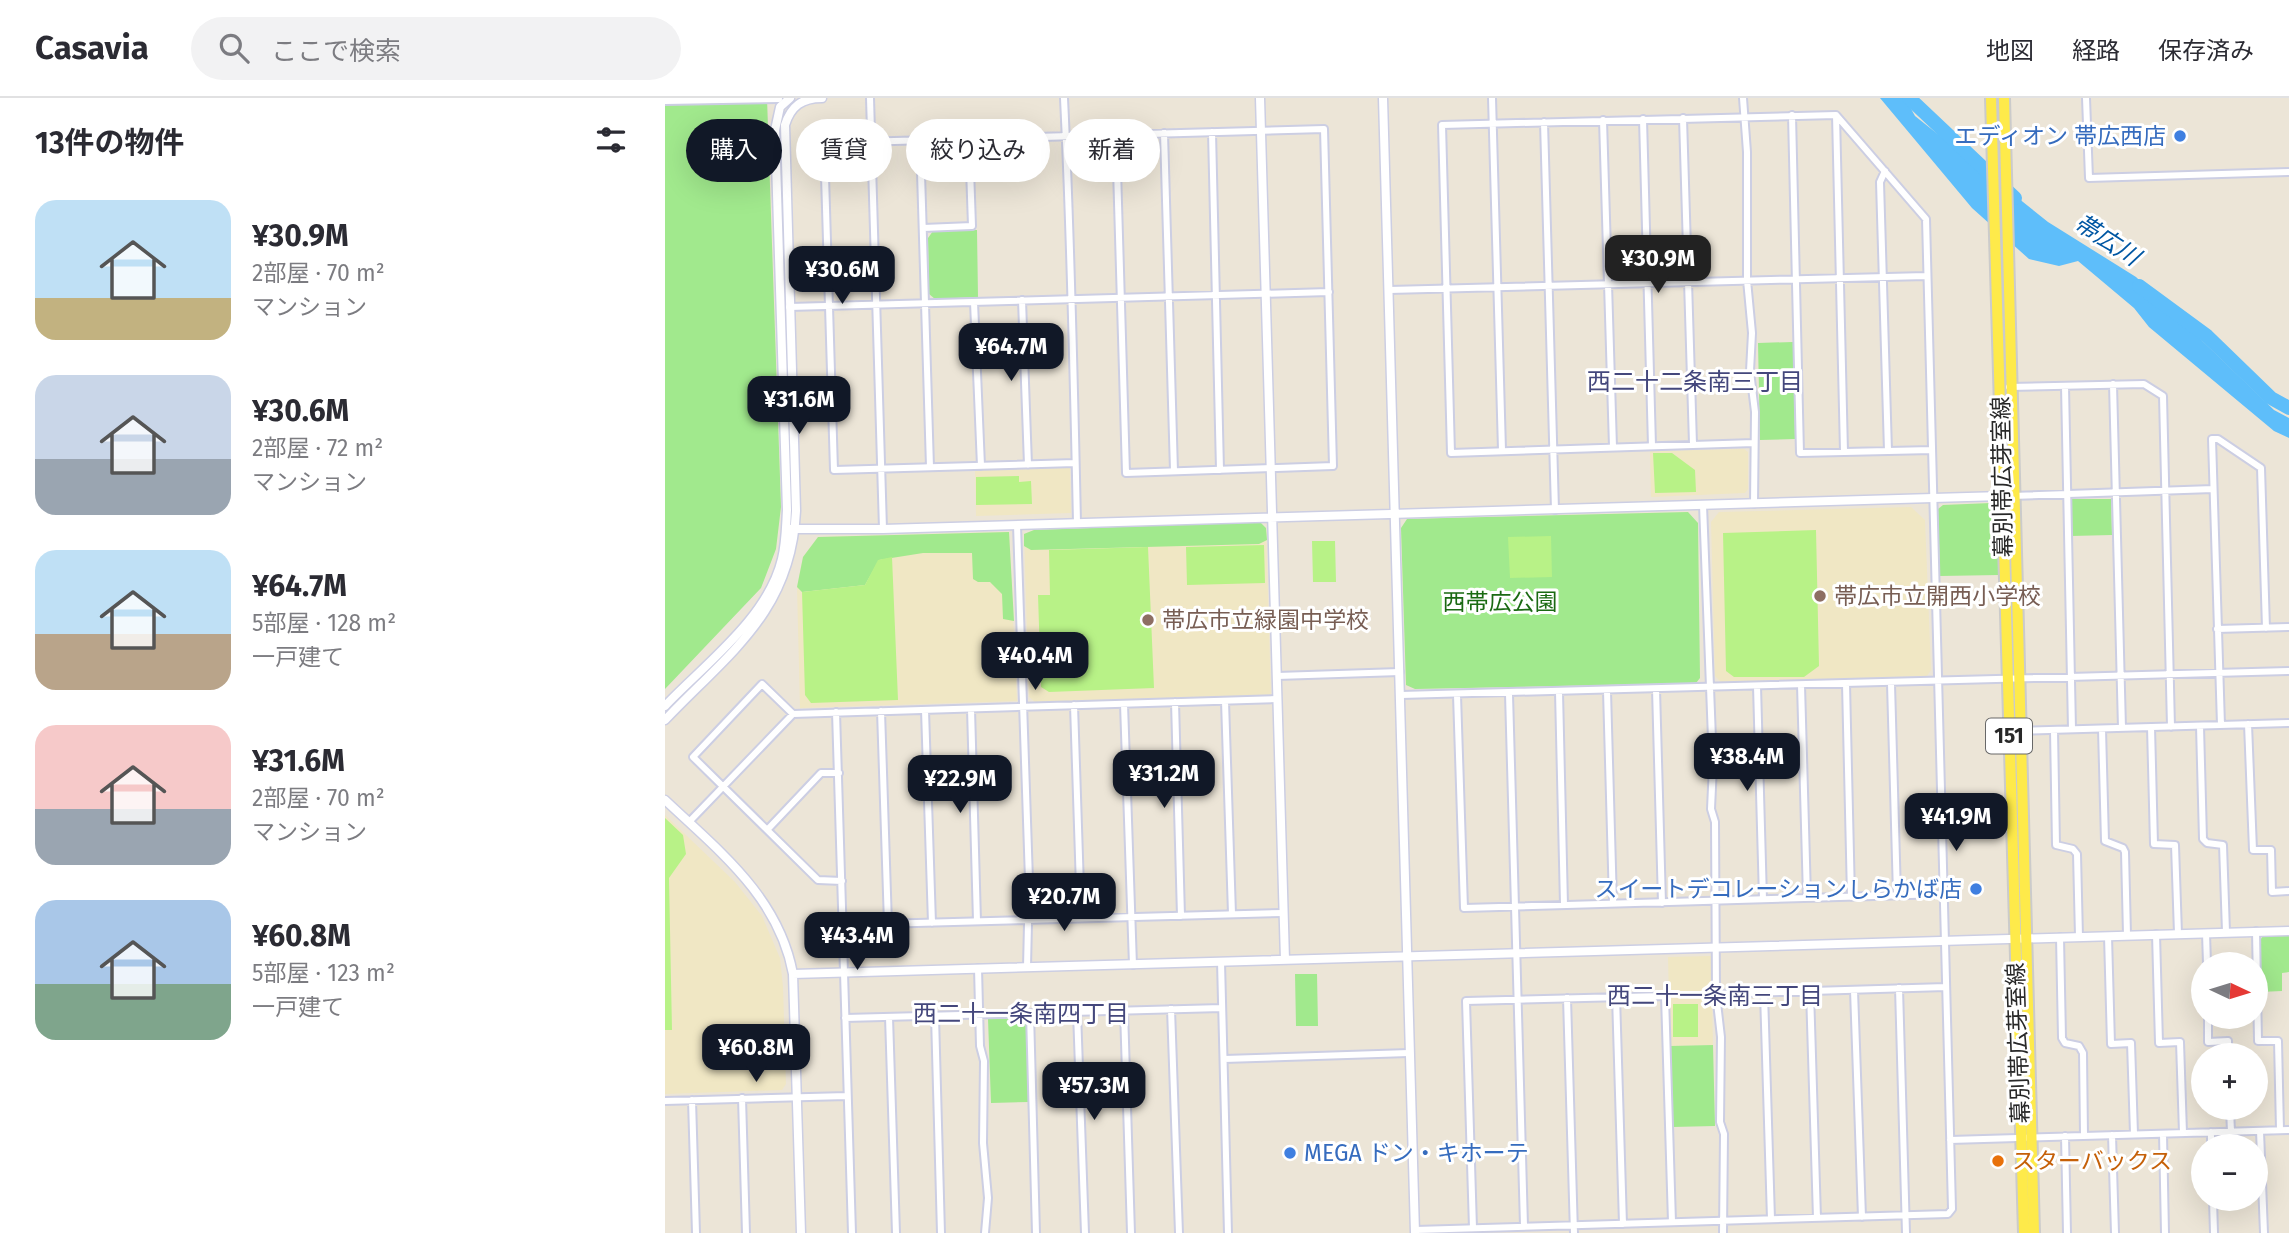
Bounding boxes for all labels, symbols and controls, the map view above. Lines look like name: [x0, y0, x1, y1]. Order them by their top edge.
search box: [191, 17, 681, 80]
text: Casavia: [35, 28, 149, 68]
icon: search: [215, 29, 253, 67]
text: ここで検索: [271, 36, 401, 67]
text: 地図: [1986, 37, 2034, 65]
text: 経路: [2072, 37, 2120, 65]
text: 保存済み: [2158, 37, 2254, 65]
chip: 購入: [686, 119, 782, 182]
chip: 賃貸: [796, 119, 892, 182]
chip: 絞り込み: [906, 119, 1050, 182]
chip: 新着: [1064, 119, 1160, 182]
icon: filters: [592, 121, 630, 159]
place label: エディオン 帯広西店: [1955, 122, 2166, 150]
text: 13件の物件: [35, 125, 185, 161]
marker: エディオン 帯広西店: [2172, 128, 2188, 144]
water label: 帯広川: [2069, 209, 2147, 273]
text: ¥30.9M: [252, 218, 349, 254]
icon: home: [91, 228, 175, 312]
pin: ¥30.9M: [1601, 236, 1715, 295]
text: ¥30.9M: [1621, 244, 1695, 272]
pin: ¥30.6M: [785, 246, 899, 306]
text: ¥30.6M: [805, 255, 879, 283]
text: 2部屋 · 70 m²: [252, 259, 385, 287]
text: マンション: [252, 293, 367, 321]
pin: ¥64.7M: [954, 324, 1068, 383]
text: ¥64.7M: [975, 332, 1047, 360]
district label: 西二十二条南三丁目: [1587, 368, 1803, 396]
pin: ¥31.6M: [742, 376, 856, 436]
text: ¥31.6M: [763, 385, 835, 413]
text: ¥30.6M: [252, 393, 349, 429]
street label: 幕別帯広芽室線: [1987, 396, 2017, 558]
icon: home: [91, 403, 175, 487]
text: 2部屋 · 72 m²: [252, 434, 383, 462]
text: マンション: [252, 468, 367, 496]
text: ¥64.7M: [252, 568, 347, 604]
icon: home: [91, 578, 175, 662]
place label: 帯広市立開西小学校: [1834, 582, 2041, 610]
park label: 西帯広公園: [1443, 588, 1558, 616]
marker: 帯広市立開西小学校: [1812, 588, 1828, 604]
place label: 帯広市立緑園中学校: [1162, 606, 1369, 634]
text: 5部屋 · 128 m²: [252, 609, 396, 637]
marker: 帯広市立緑園中学校: [1140, 612, 1156, 628]
pin: ¥40.4M: [978, 632, 1092, 692]
text: ¥40.4M: [997, 641, 1073, 669]
text: 一戸建て: [252, 643, 344, 671]
road number: 151: [1986, 718, 2032, 754]
pin: ¥38.4M: [1690, 734, 1804, 793]
text: ¥38.4M: [1710, 742, 1784, 770]
text: ¥31.6M: [252, 743, 345, 779]
pin: ¥31.2M: [1107, 750, 1221, 810]
icon: home: [91, 753, 175, 837]
pin: ¥22.9M: [903, 756, 1017, 815]
text: ¥31.2M: [1129, 759, 1199, 787]
text: ¥22.9M: [924, 764, 996, 792]
text: 2部屋 · 70 m²: [252, 784, 385, 812]
pin: ¥41.9M: [1899, 794, 2013, 853]
text: ¥41.9M: [1921, 802, 1991, 830]
text: マンション: [252, 818, 367, 846]
pin: ¥20.7M: [1007, 874, 1121, 933]
place label: スイートデコレーションしらかば店: [1594, 875, 1962, 903]
marker: スイートデコレーションしらかば店: [1968, 881, 1984, 897]
text: ¥20.7M: [1028, 882, 1100, 910]
pin: ¥43.4M: [800, 912, 914, 972]
text: ¥60.8M: [252, 918, 351, 954]
text: ¥43.4M: [820, 921, 894, 949]
icon: home: [91, 928, 175, 1012]
north arrow: [2191, 952, 2268, 1029]
map controls: [2191, 952, 2268, 1211]
text: 5部屋 · 123 m²: [252, 959, 395, 987]
street label: 幕別帯広芽室線: [2001, 962, 2035, 1124]
district label: 西二十一条南三丁目: [1607, 982, 1823, 1010]
text: 一戸建て: [252, 993, 344, 1021]
district label: 西二十一条南四丁目: [913, 1000, 1129, 1028]
pin: ¥60.8M: [699, 1024, 813, 1084]
text: ¥60.8M: [718, 1033, 794, 1061]
button: +: [2191, 1043, 2268, 1120]
pin: ¥57.3M: [1037, 1062, 1151, 1122]
text: ¥57.3M: [1058, 1071, 1130, 1099]
button: −: [2191, 1134, 2268, 1211]
place label: MEGA ドン・キホーテ: [1304, 1139, 1529, 1167]
marker: MEGA ドン・キホーテ: [1282, 1145, 1298, 1161]
place label: スターバックス: [2012, 1147, 2172, 1175]
marker: スターバックス: [1990, 1153, 2006, 1169]

